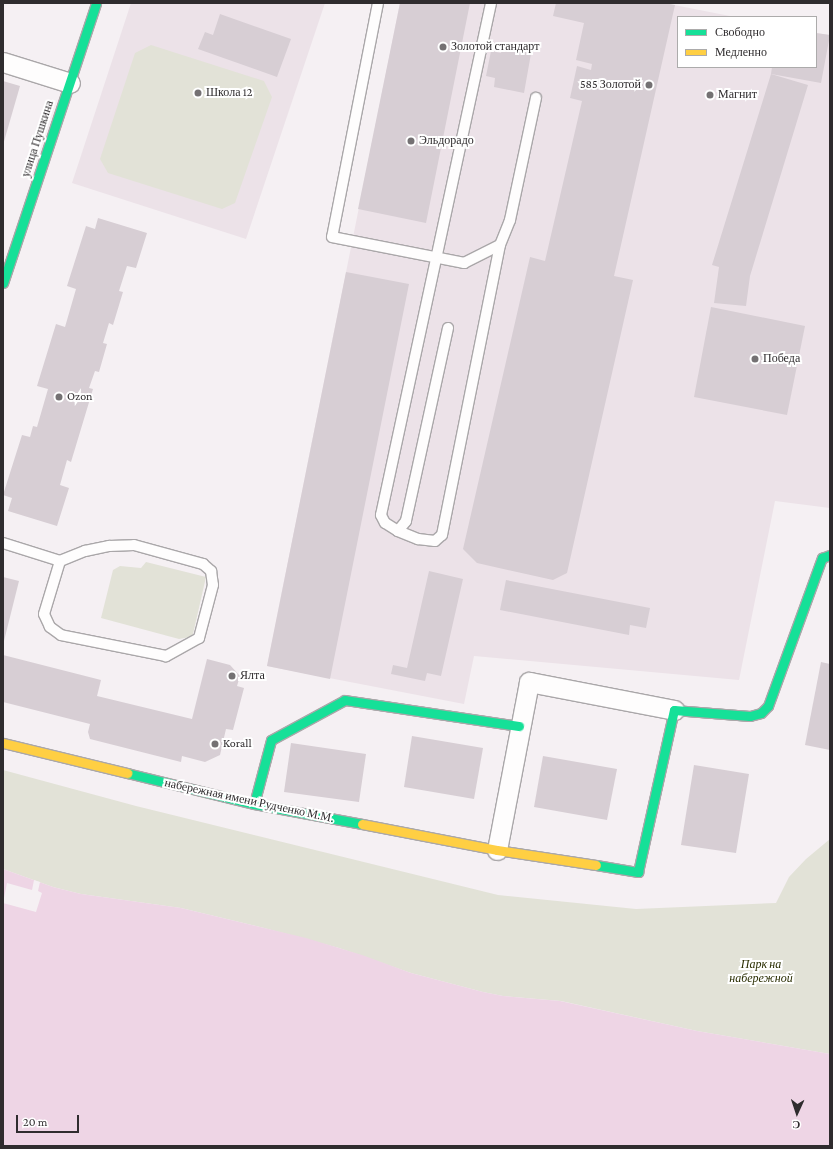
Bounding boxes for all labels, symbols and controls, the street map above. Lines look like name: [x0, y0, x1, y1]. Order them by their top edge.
legend: [677, 16, 817, 68]
text: Свободно: [715, 25, 765, 39]
place label: Золотой стандарт: [451, 40, 539, 54]
marker: Золотой стандарт: [438, 42, 448, 52]
text: Медленно: [715, 45, 767, 59]
place label: 585 Золотой: [580, 78, 641, 92]
marker: 585 Золотой: [644, 80, 654, 90]
place label: Школа 12: [206, 86, 252, 100]
marker: Школа 12: [193, 88, 203, 98]
place label: Магнит: [718, 88, 757, 102]
marker: Магнит: [705, 90, 715, 100]
street label: улица Пушкина: [19, 99, 57, 179]
place label: Эльдорадо: [419, 134, 474, 148]
marker: Эльдорадо: [406, 136, 416, 146]
place label: Победа: [763, 352, 800, 366]
marker: Победа: [750, 354, 760, 364]
place label: Ozon: [67, 390, 93, 404]
marker: Ozon: [54, 392, 64, 402]
place label: Ялта: [240, 669, 265, 683]
marker: Ялта: [227, 671, 237, 681]
place label: Korall: [223, 737, 252, 751]
marker: Korall: [210, 739, 220, 749]
street label: набережная имени Рудченко М.М.: [163, 776, 335, 826]
park label: Парк на набережной: [729, 958, 793, 986]
north arrow: [777, 1093, 817, 1133]
scale bar: [18, 1107, 81, 1133]
text: 20 m: [23, 1115, 47, 1129]
text: С: [792, 1119, 801, 1131]

